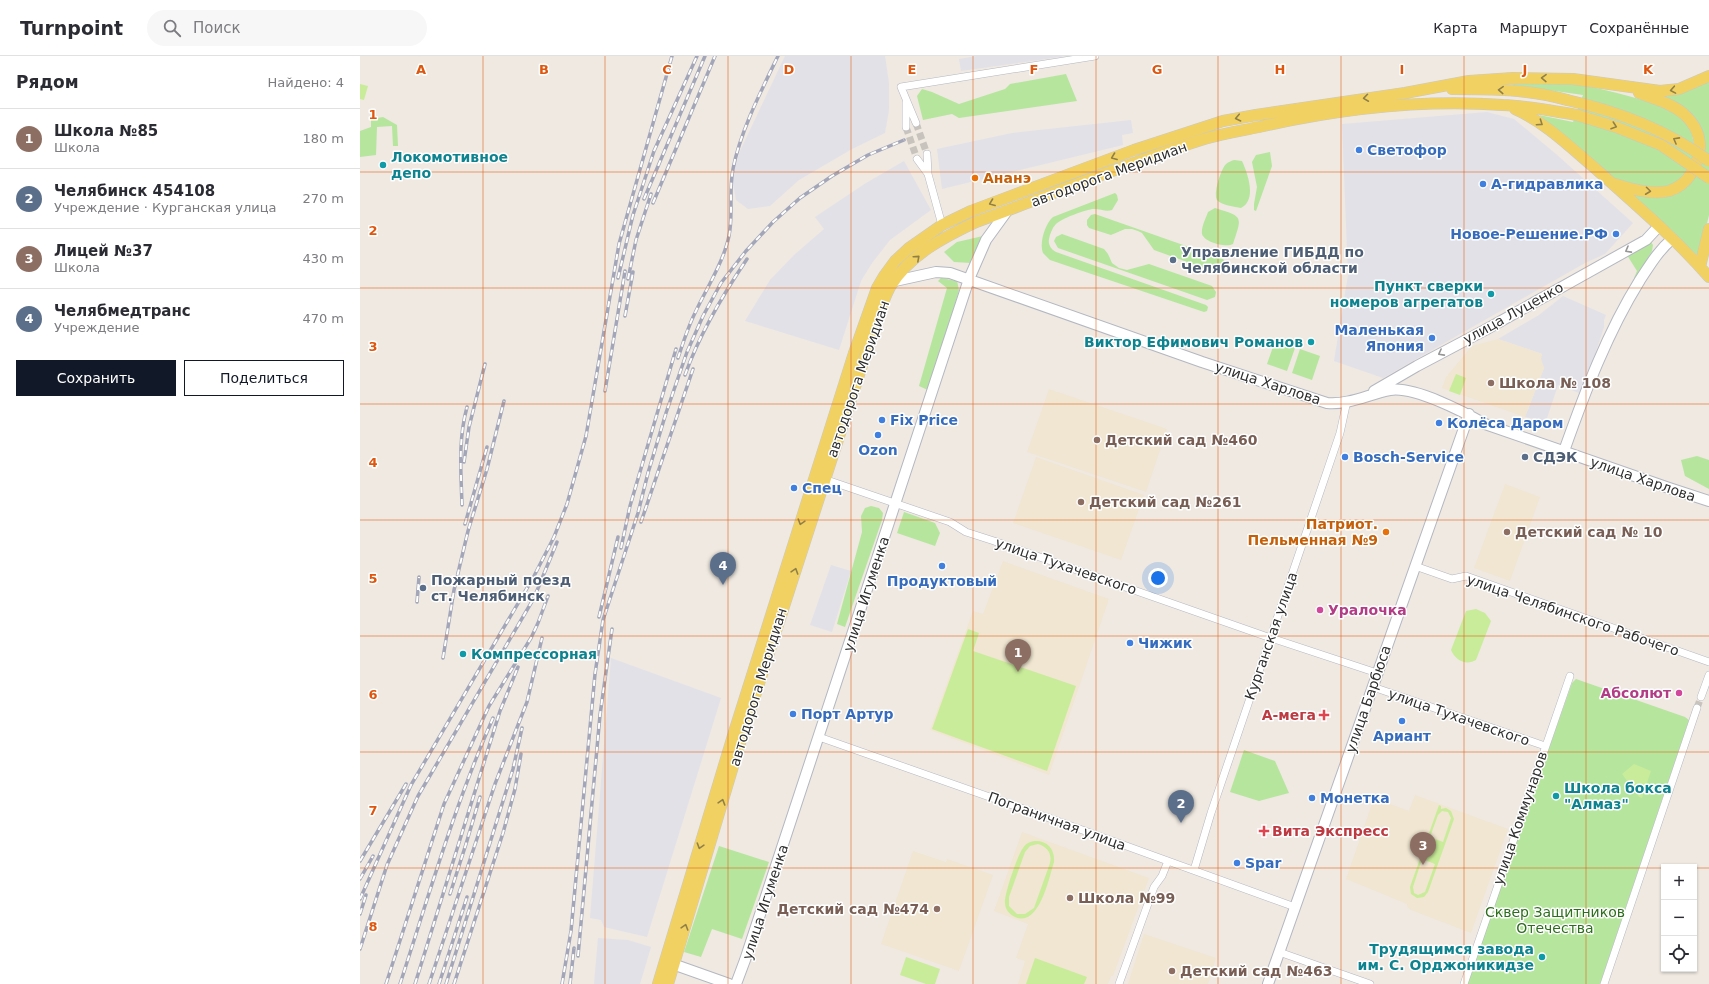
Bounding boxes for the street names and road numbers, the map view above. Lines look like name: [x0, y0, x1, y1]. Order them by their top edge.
street label: автодорога Меридиан: [1029, 138, 1189, 210]
street label: улица Луценко: [1460, 279, 1566, 347]
street label: автодорога Меридиан: [824, 298, 892, 460]
street label: улица Харлова: [1213, 358, 1323, 408]
street label: улица Харлова: [1588, 453, 1698, 505]
street label: улица Игуменка: [840, 534, 892, 654]
street label: улица Тухачевского: [993, 534, 1139, 598]
street label: Курганская улица: [1242, 570, 1300, 702]
street label: улица Челябинского Рабочего: [1465, 571, 1681, 659]
street label: автодорога Меридиан: [726, 606, 790, 768]
street label: улица Барбюса: [1342, 643, 1394, 755]
street label: улица Тухачевского: [1386, 685, 1532, 749]
street label: улица Коммунаров: [1490, 749, 1550, 887]
street label: Пограничная улица: [986, 789, 1128, 853]
street label: улица Игуменка: [739, 842, 791, 962]

